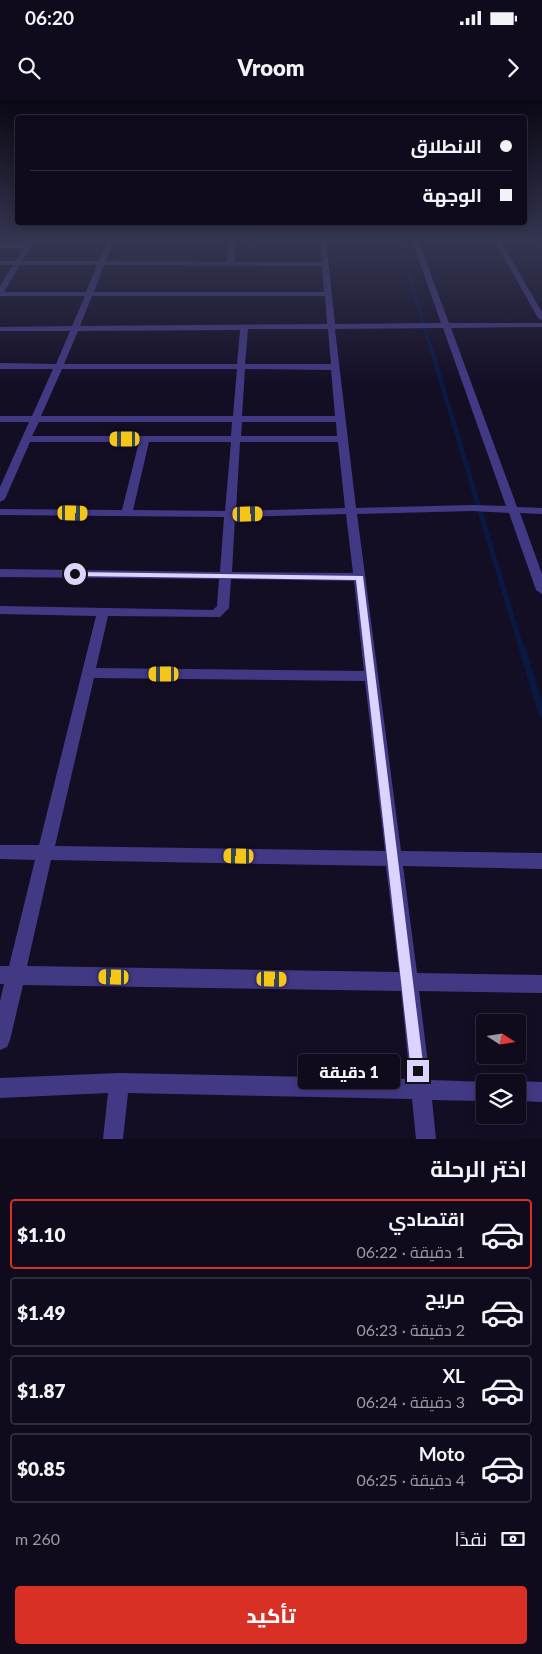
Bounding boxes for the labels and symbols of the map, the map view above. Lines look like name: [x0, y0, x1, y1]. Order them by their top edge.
car: [110, 432, 140, 447]
car: [57, 505, 88, 521]
car: [232, 506, 263, 522]
route start: [64, 563, 86, 585]
car: [149, 667, 179, 682]
car: [223, 848, 254, 864]
car: [98, 969, 129, 985]
car: [256, 971, 287, 987]
north arrow: [476, 1014, 526, 1064]
callout: 1 دقيقة: [298, 1054, 400, 1088]
route end: [407, 1060, 429, 1082]

